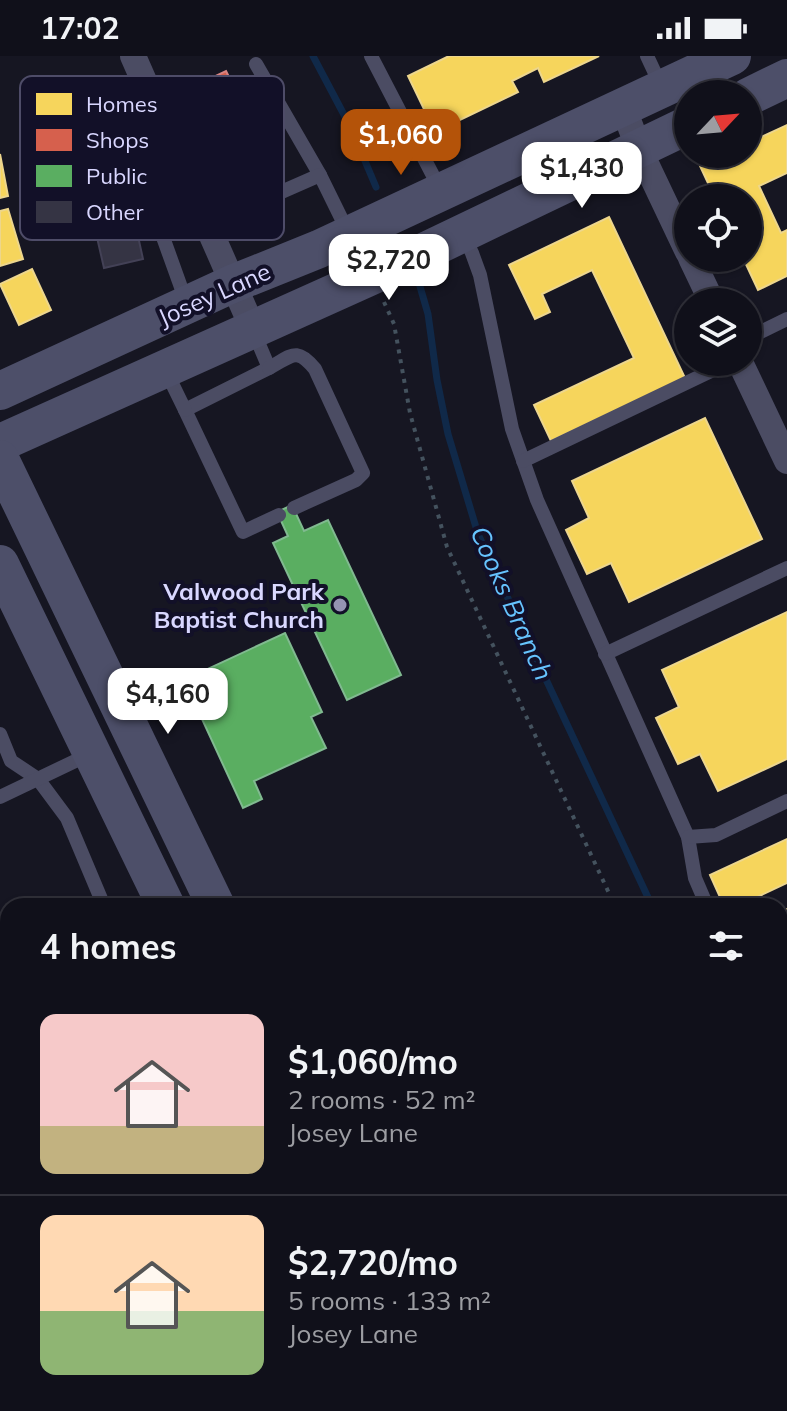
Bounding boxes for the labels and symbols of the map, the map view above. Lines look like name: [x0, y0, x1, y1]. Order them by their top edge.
legend: [20, 76, 284, 240]
north arrow: [674, 80, 762, 168]
text: Homes: [86, 90, 158, 118]
pin: $1,060: [336, 109, 466, 177]
text: Shops: [86, 126, 149, 154]
pin: $1,430: [517, 142, 647, 210]
text: Public: [86, 162, 148, 190]
text: Other: [86, 198, 144, 226]
pin: $2,720: [324, 234, 454, 302]
street label: Josey Lane: [153, 256, 275, 332]
water label: Cooks Branch: [463, 521, 561, 685]
place label: Valwood Park Baptist Church: [154, 576, 325, 634]
marker: Valwood Park Baptist Church: [331, 596, 349, 614]
pin: $4,160: [103, 668, 233, 736]

